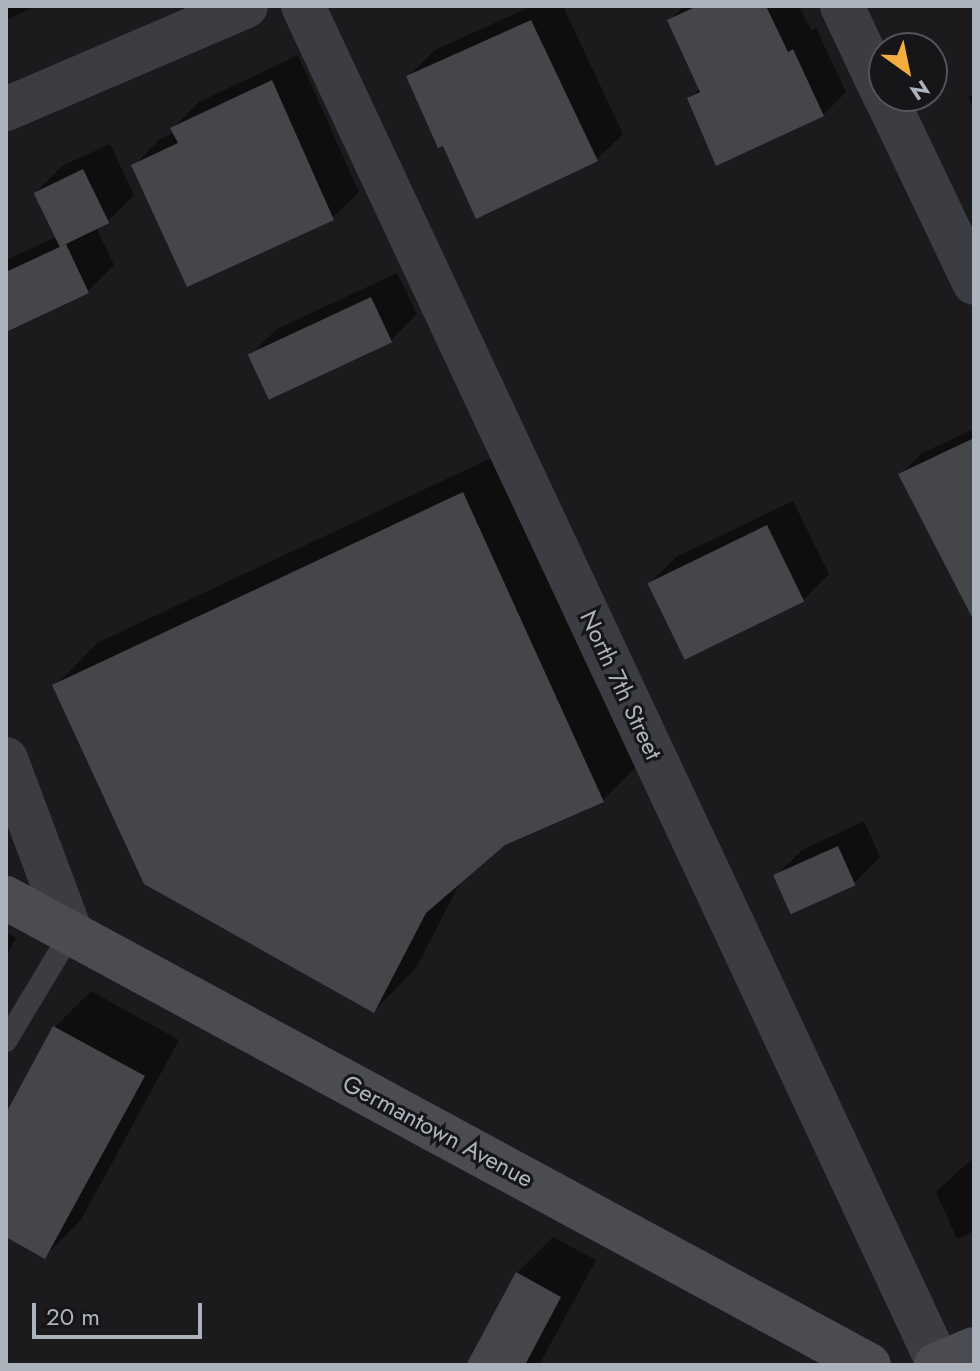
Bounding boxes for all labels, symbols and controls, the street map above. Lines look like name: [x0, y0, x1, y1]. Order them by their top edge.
north arrow: [868, 32, 948, 112]
text: N: [904, 72, 936, 109]
street label: North 7th Street: [574, 606, 668, 764]
street label: Germantown Avenue: [338, 1069, 538, 1193]
scale bar: [36, 1287, 206, 1337]
text: 20 m: [46, 1299, 100, 1334]

